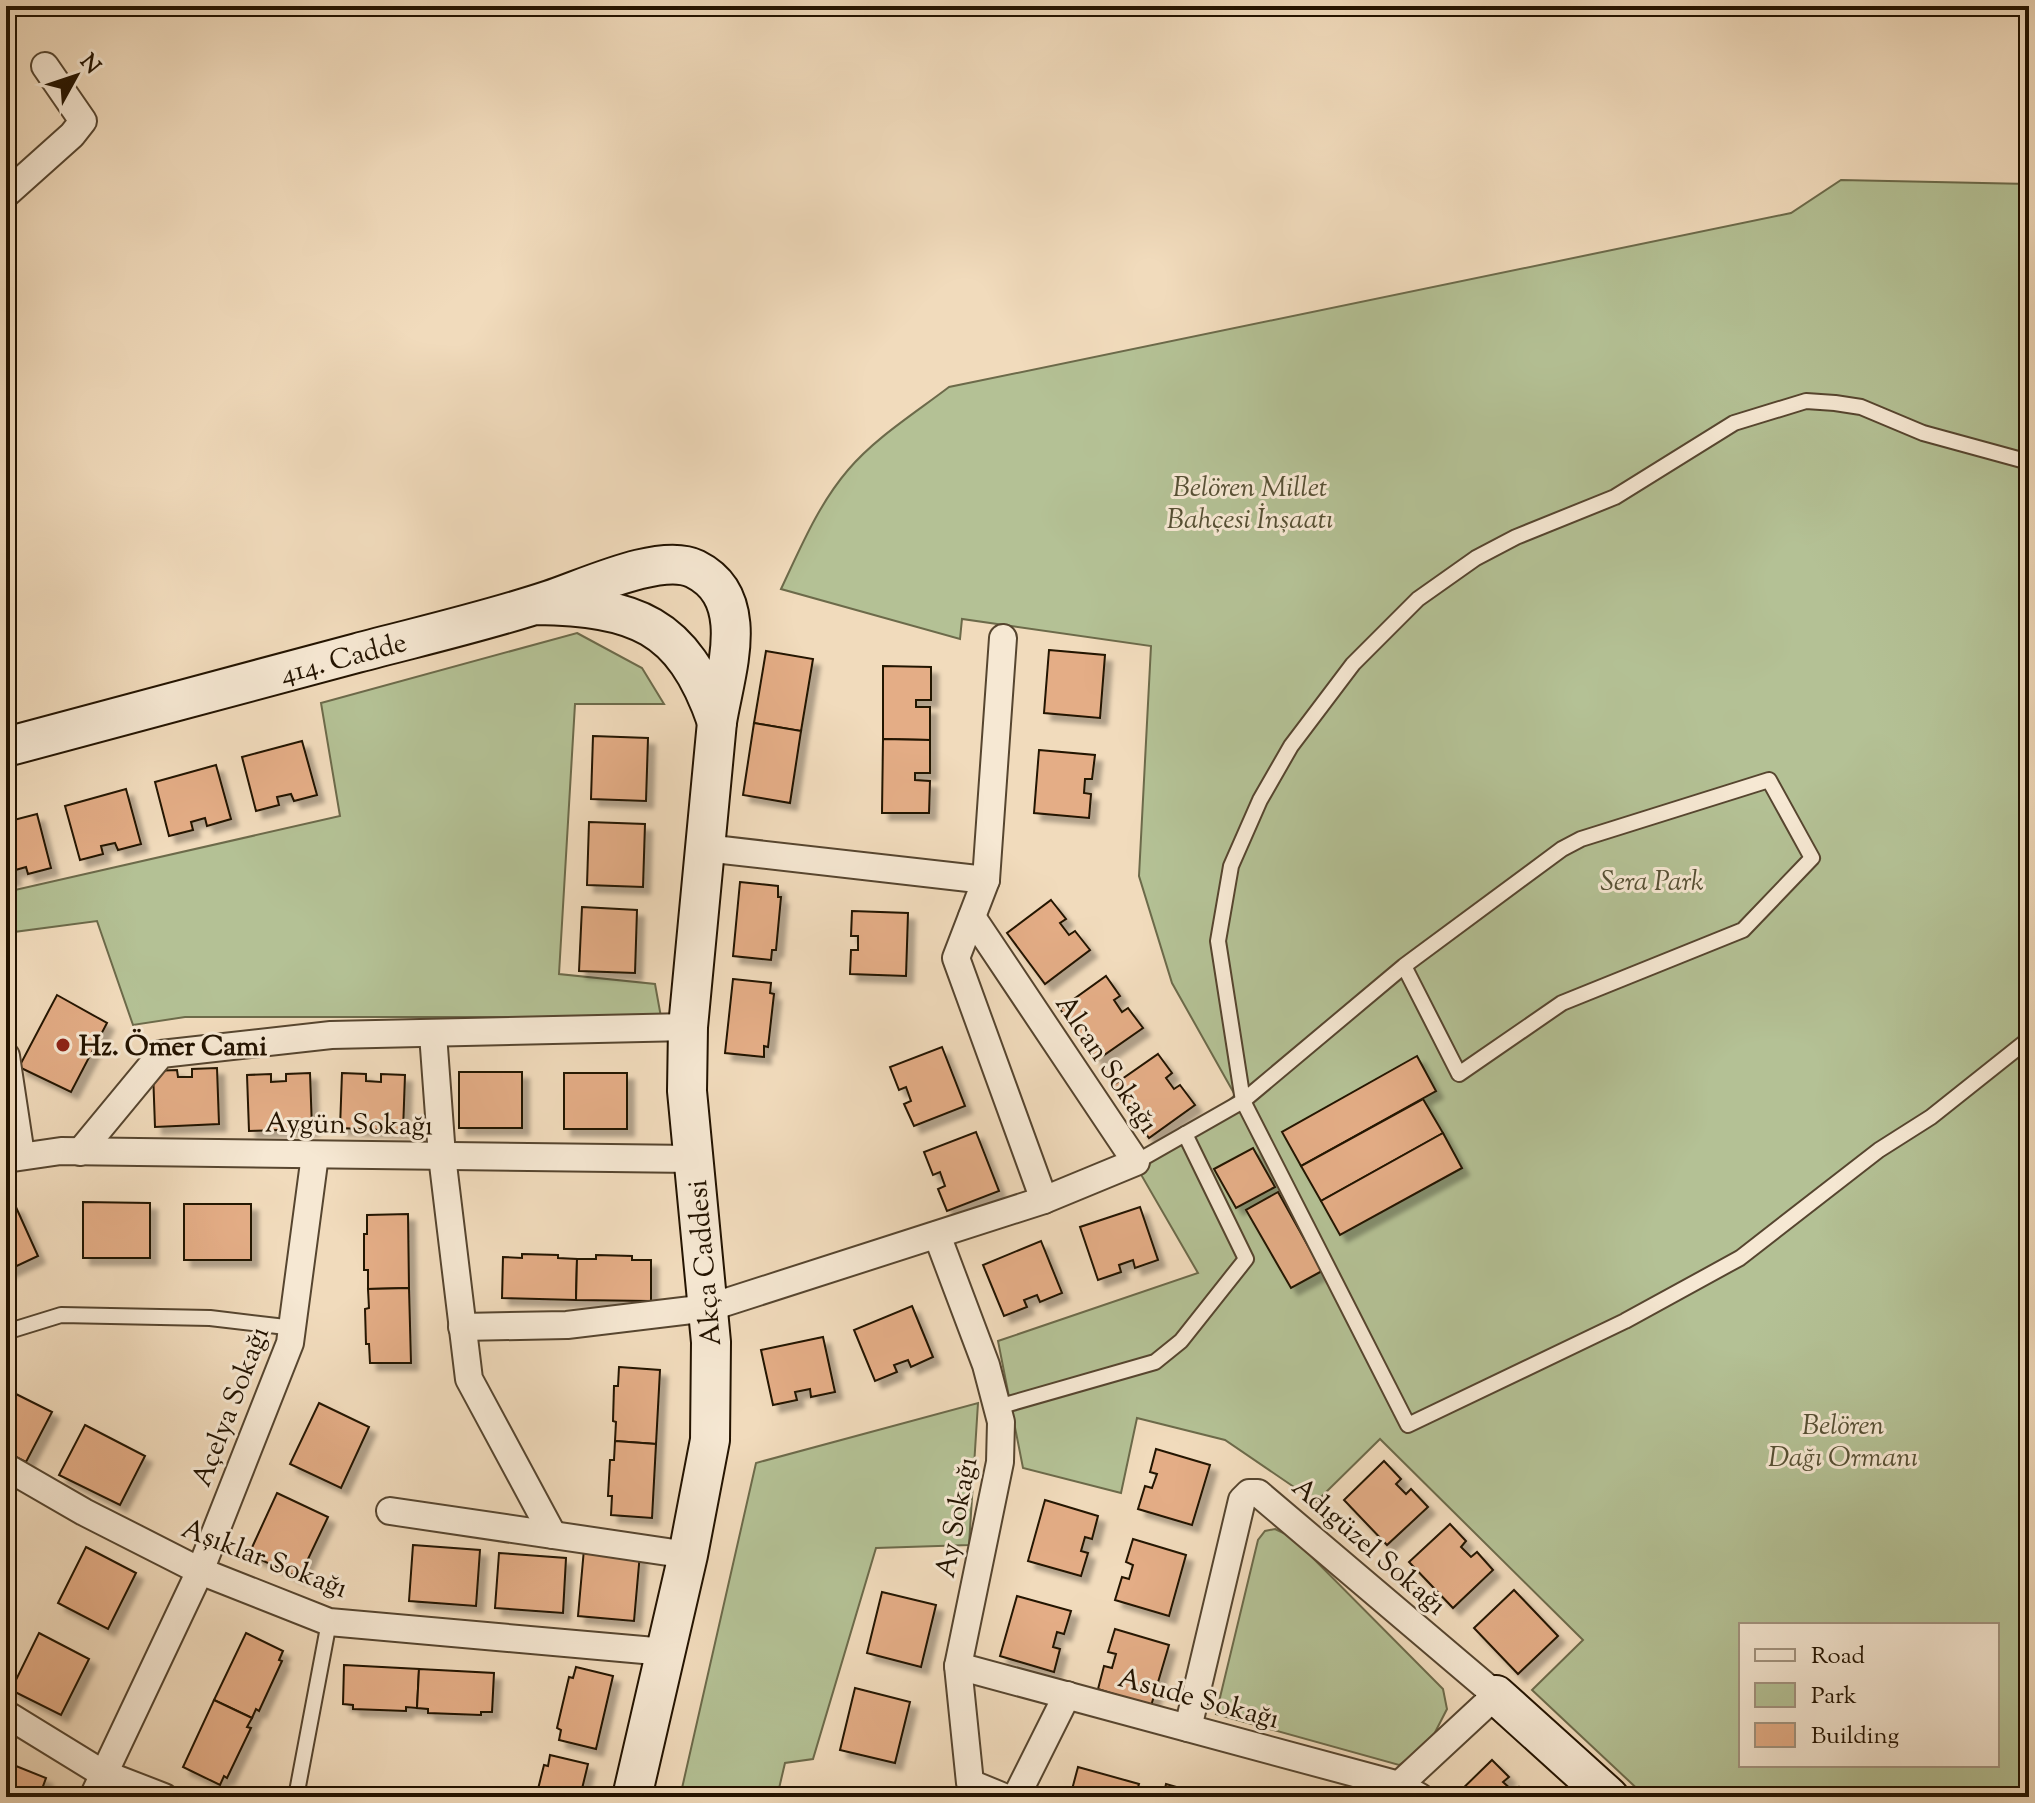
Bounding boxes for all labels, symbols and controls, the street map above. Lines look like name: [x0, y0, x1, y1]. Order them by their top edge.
north arrow: [36, 36, 116, 116]
text: N: [71, 48, 107, 82]
park label: Belören Millet Bahçesi İnşaatı: [1167, 469, 1333, 541]
street label: 414. Cadde: [276, 624, 412, 696]
park label: Sera Park: [1600, 863, 1704, 903]
street label: Alcan Sokağı: [1044, 987, 1167, 1142]
place label: Hz. Ömer Cami: [79, 1028, 267, 1068]
marker: Hz. Ömer Cami: [54, 1036, 72, 1054]
street label: Aygün Sokağı: [265, 1105, 433, 1147]
street label: Akça Caddesi: [679, 1178, 733, 1348]
street label: Açelya Sokağı: [183, 1321, 281, 1493]
park label: Belören Dağı Ormanı: [1768, 1407, 1918, 1479]
street label: Ay Sokağı: [927, 1454, 989, 1581]
street label: Adıgüzel Sokağı: [1282, 1469, 1454, 1626]
street label: Aşıklar Sokağı: [175, 1510, 353, 1610]
legend: [1739, 1623, 1999, 1767]
text: Road: [1811, 1640, 1865, 1674]
street label: Asude Sokağı: [1113, 1659, 1283, 1741]
text: Park: [1811, 1680, 1857, 1714]
text: Building: [1811, 1720, 1900, 1754]

